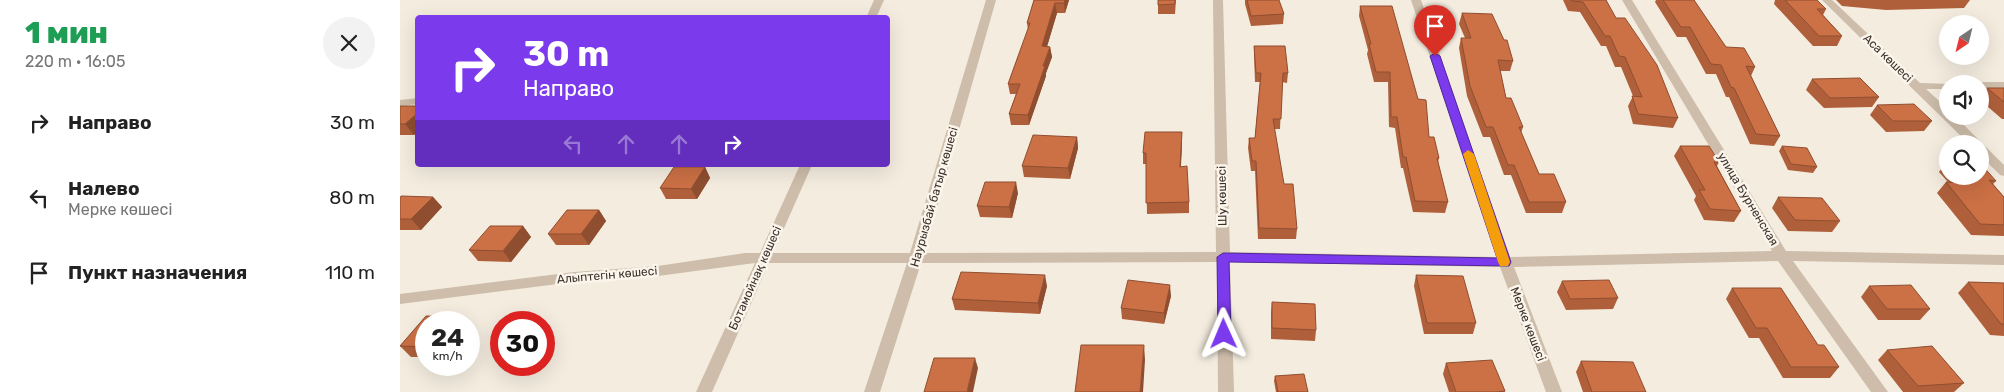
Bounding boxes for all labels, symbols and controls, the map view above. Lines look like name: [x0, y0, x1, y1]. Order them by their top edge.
pin: [1414, 5, 1456, 56]
icon: arrive: [1421, 12, 1449, 40]
text: 1 мин: [25, 15, 108, 51]
north arrow: [1939, 15, 1989, 65]
map controls: [1939, 15, 1989, 185]
button: close: [323, 17, 375, 69]
street label: Аса көшесі: [1860, 31, 1916, 85]
text: 30 m: [523, 33, 609, 75]
icon: right: [440, 35, 505, 100]
text: 220 m · 16:05: [25, 52, 125, 71]
text: Направо: [523, 75, 614, 102]
button: sound: [1939, 75, 1989, 125]
icon: right: [25, 109, 53, 137]
text: Направо: [68, 111, 152, 134]
text: 30 m: [330, 111, 375, 134]
street label: Наурызбай батыр көшесі: [907, 125, 961, 269]
icon: left: [559, 130, 587, 158]
icon: ahead: [612, 130, 640, 158]
icon: ahead: [665, 130, 693, 158]
icon: right: [718, 130, 746, 158]
button: search: [1939, 135, 1989, 185]
street label: улица Бурненская: [1715, 150, 1781, 248]
street label: Шу көшесі: [1214, 166, 1230, 226]
text: Налево: [68, 177, 140, 200]
icon: left: [25, 184, 53, 212]
text: 80 m: [329, 186, 375, 209]
text: Мерке көшесі: [68, 200, 172, 219]
street label: Ботамойнақ көшесі: [726, 224, 784, 332]
icon: arrive: [25, 259, 53, 287]
text: Пункт назначения: [68, 261, 247, 284]
text: 110 m: [325, 261, 375, 284]
street label: Алыптегін көшесі: [556, 264, 658, 286]
street label: Мерке көшесі: [1507, 285, 1549, 363]
position arrow: [1197, 307, 1249, 359]
speed limit sign: 30: [490, 311, 555, 376]
text: 24: [431, 323, 464, 352]
text: km/h: [433, 349, 462, 363]

